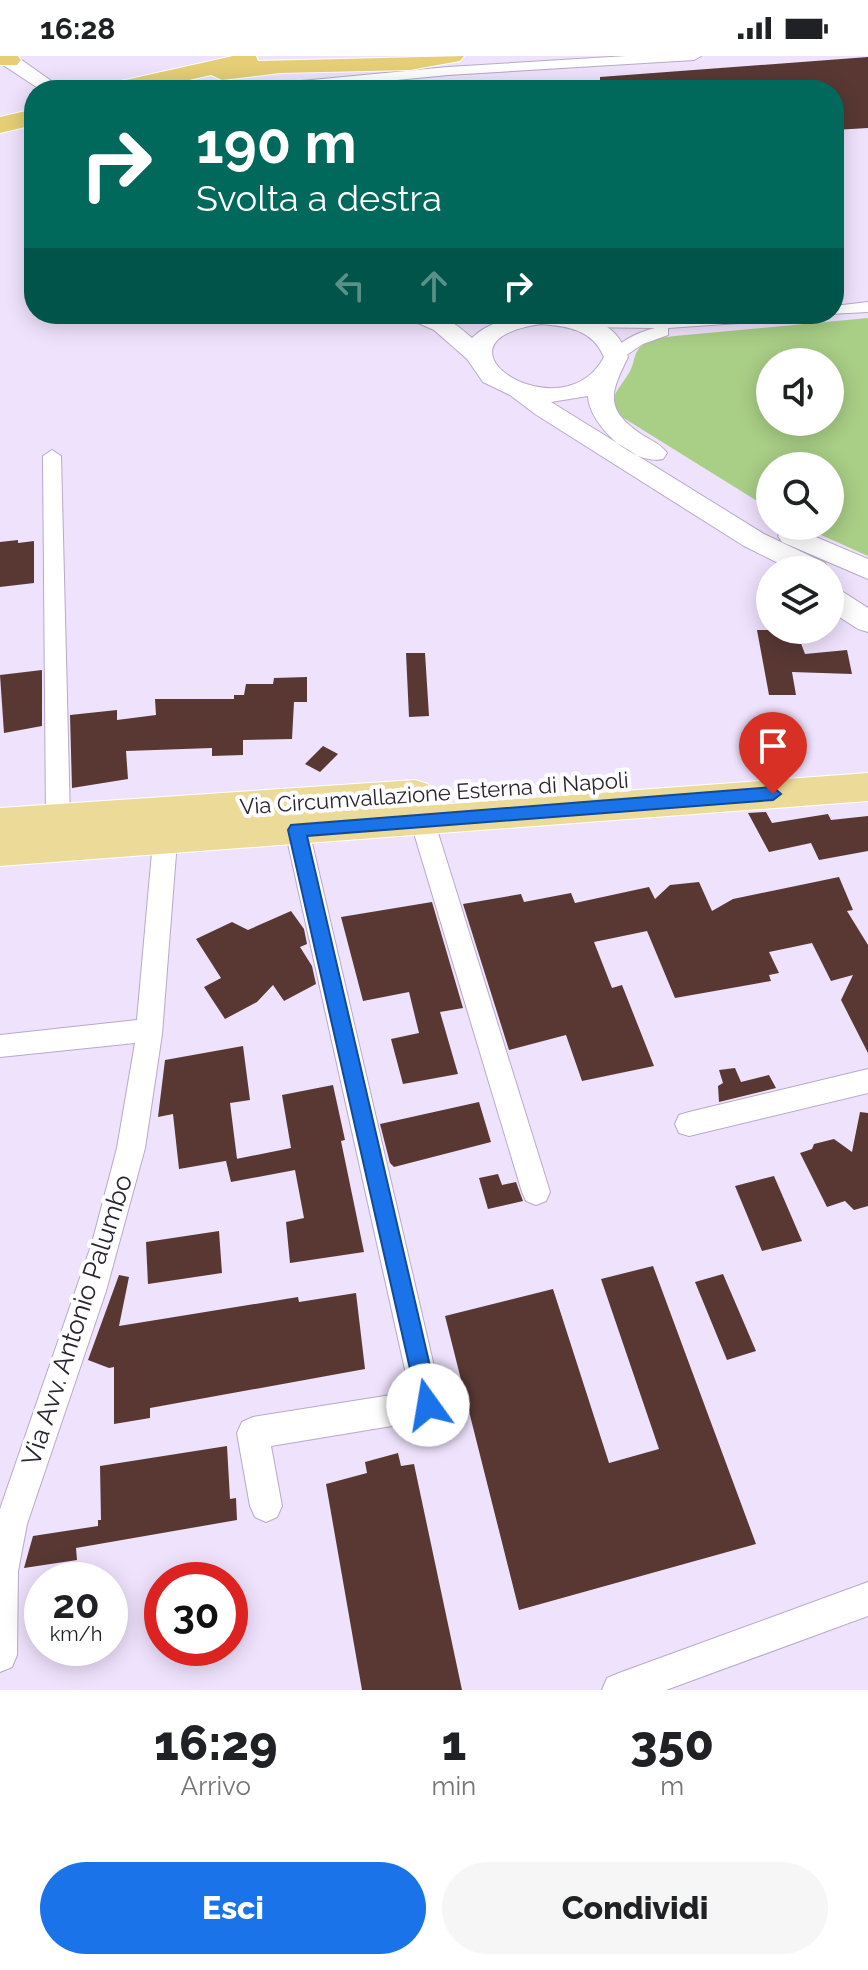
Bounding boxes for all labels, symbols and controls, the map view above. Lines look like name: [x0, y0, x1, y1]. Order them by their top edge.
text: 16:28: [40, 11, 115, 46]
text: 190 m: [196, 110, 357, 176]
icon: right: [64, 112, 168, 216]
text: Svolta a destra: [196, 177, 442, 219]
icon: left: [328, 264, 372, 308]
icon: ahead: [412, 264, 456, 308]
icon: right: [496, 264, 540, 308]
map controls: [756, 348, 844, 644]
button: sound: [756, 348, 844, 436]
button: search: [756, 452, 844, 540]
button: layers: [756, 556, 844, 644]
pin: [739, 712, 807, 794]
icon: arrive: [751, 724, 795, 768]
street label: Via Circumvallazione Esterna di Napoli: [239, 766, 629, 820]
street label: Via Avv. Antonio Palumbo: [16, 1171, 138, 1469]
position arrow: [386, 1363, 470, 1447]
speed limit sign: 30: [144, 1562, 248, 1666]
text: 20: [52, 1580, 100, 1627]
text: km/h: [50, 1622, 102, 1646]
text: 16:29: [154, 1715, 277, 1771]
text: 1: [441, 1715, 466, 1771]
text: 350: [630, 1715, 714, 1771]
text: Arrivo: [181, 1771, 251, 1801]
text: min: [432, 1771, 476, 1801]
text: m: [660, 1771, 684, 1801]
button: Esci: [40, 1862, 426, 1954]
button: Condividi: [442, 1862, 828, 1954]

